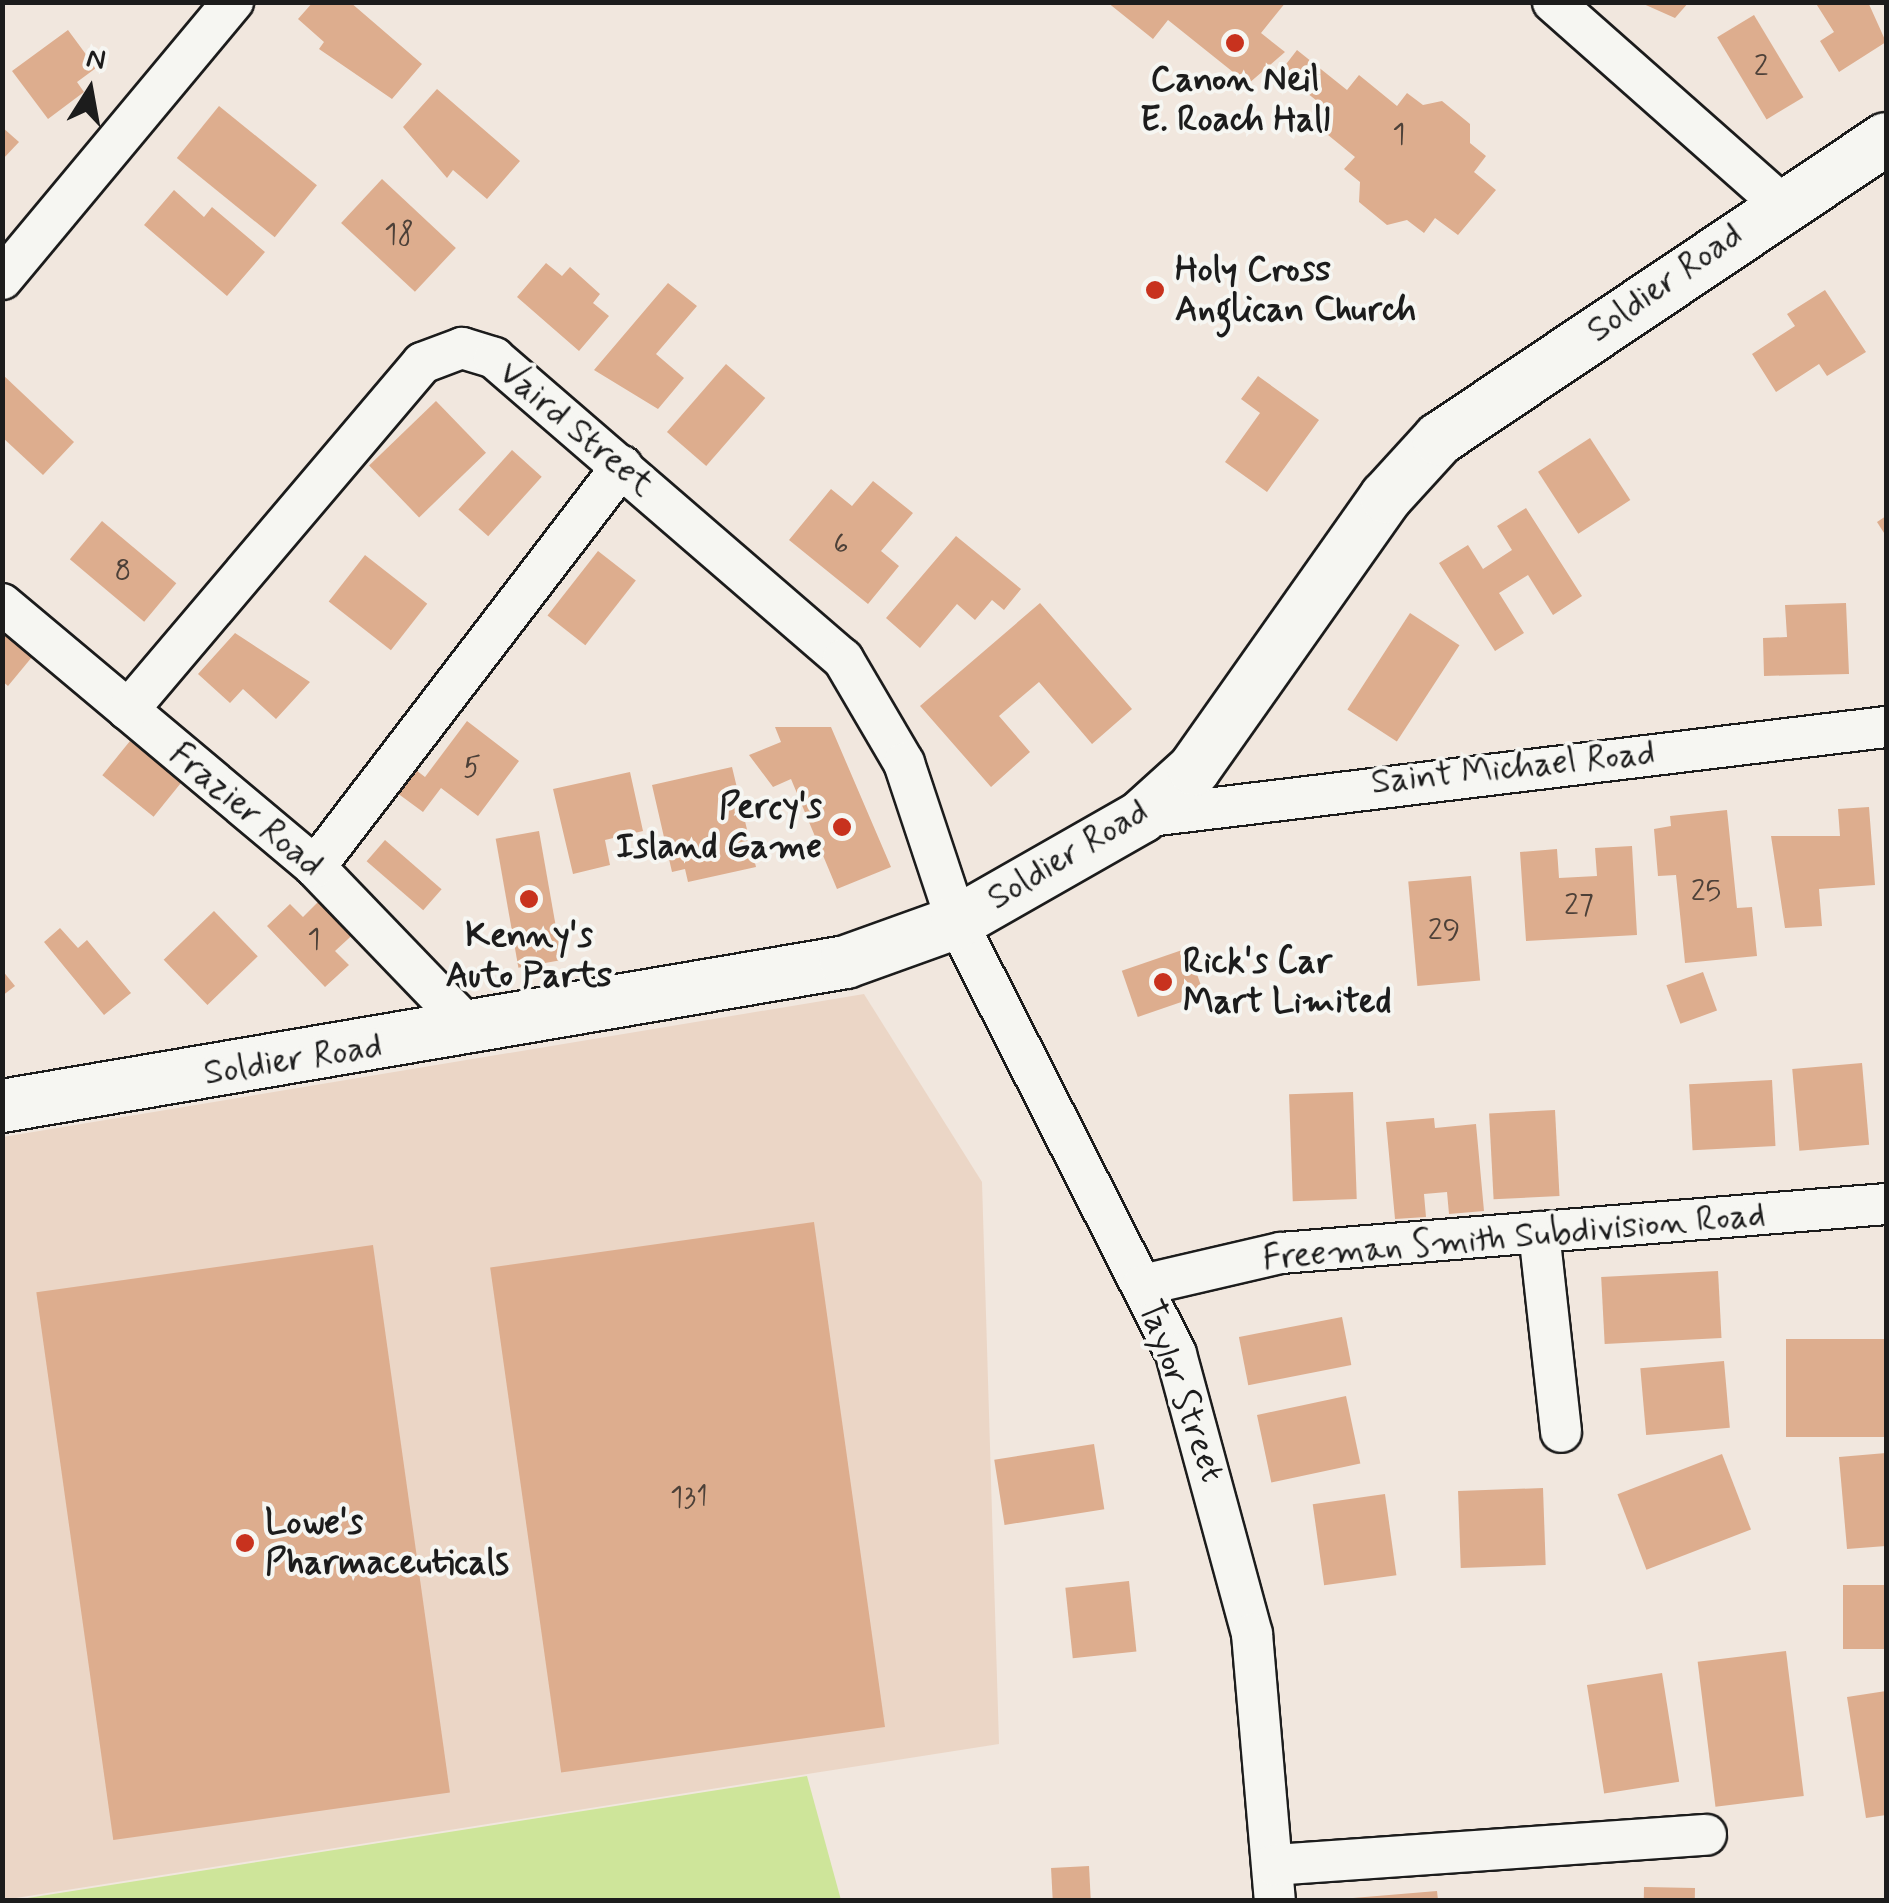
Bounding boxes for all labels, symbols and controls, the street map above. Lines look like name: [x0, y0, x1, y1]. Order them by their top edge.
marker: Canon Neil E. Roach Hall: [1224, 32, 1246, 54]
north arrow: [40, 40, 140, 140]
text: N: [83, 40, 109, 80]
house number: 2: [1754, 49, 1768, 85]
place label: Canon Neil E. Roach Hall: [1140, 59, 1330, 141]
house number: 1: [1392, 117, 1406, 153]
street label: Soldier Road: [1579, 214, 1751, 352]
house number: 18: [384, 217, 414, 253]
place label: Holy Cross Anglican Church: [1175, 249, 1424, 331]
marker: Holy Cross Anglican Church: [1144, 279, 1166, 301]
street label: Vaird Street: [490, 352, 662, 506]
house number: 6: [833, 527, 849, 563]
house number: 8: [115, 553, 131, 589]
street label: Saint Michael Road: [1369, 732, 1657, 804]
street label: Frazier Road: [161, 734, 331, 886]
house number: 5: [463, 750, 481, 786]
place label: Percy's Island Game: [622, 786, 822, 868]
street label: Soldier Road: [980, 791, 1156, 919]
marker: Percy's Island Game: [831, 816, 853, 838]
house number: 25: [1691, 874, 1721, 910]
marker: Kenny's Auto Parts: [518, 888, 540, 910]
house number: 27: [1564, 888, 1594, 924]
house number: 29: [1428, 913, 1460, 949]
place label: Kenny's Auto Parts: [449, 915, 609, 997]
house number: 1: [307, 922, 321, 958]
place label: Rick's Car Mart Limited: [1183, 941, 1391, 1023]
marker: Rick's Car Mart Limited: [1152, 971, 1174, 993]
street label: Soldier Road: [201, 1025, 385, 1095]
street label: Freeman Smith Subdivision Road: [1262, 1194, 1766, 1280]
street label: Taylor Street: [1128, 1291, 1234, 1491]
house number: 131: [670, 1480, 708, 1516]
place label: Lowe's Pharmaceuticals: [265, 1502, 509, 1584]
marker: Lowe's Pharmaceuticals: [234, 1532, 256, 1554]

